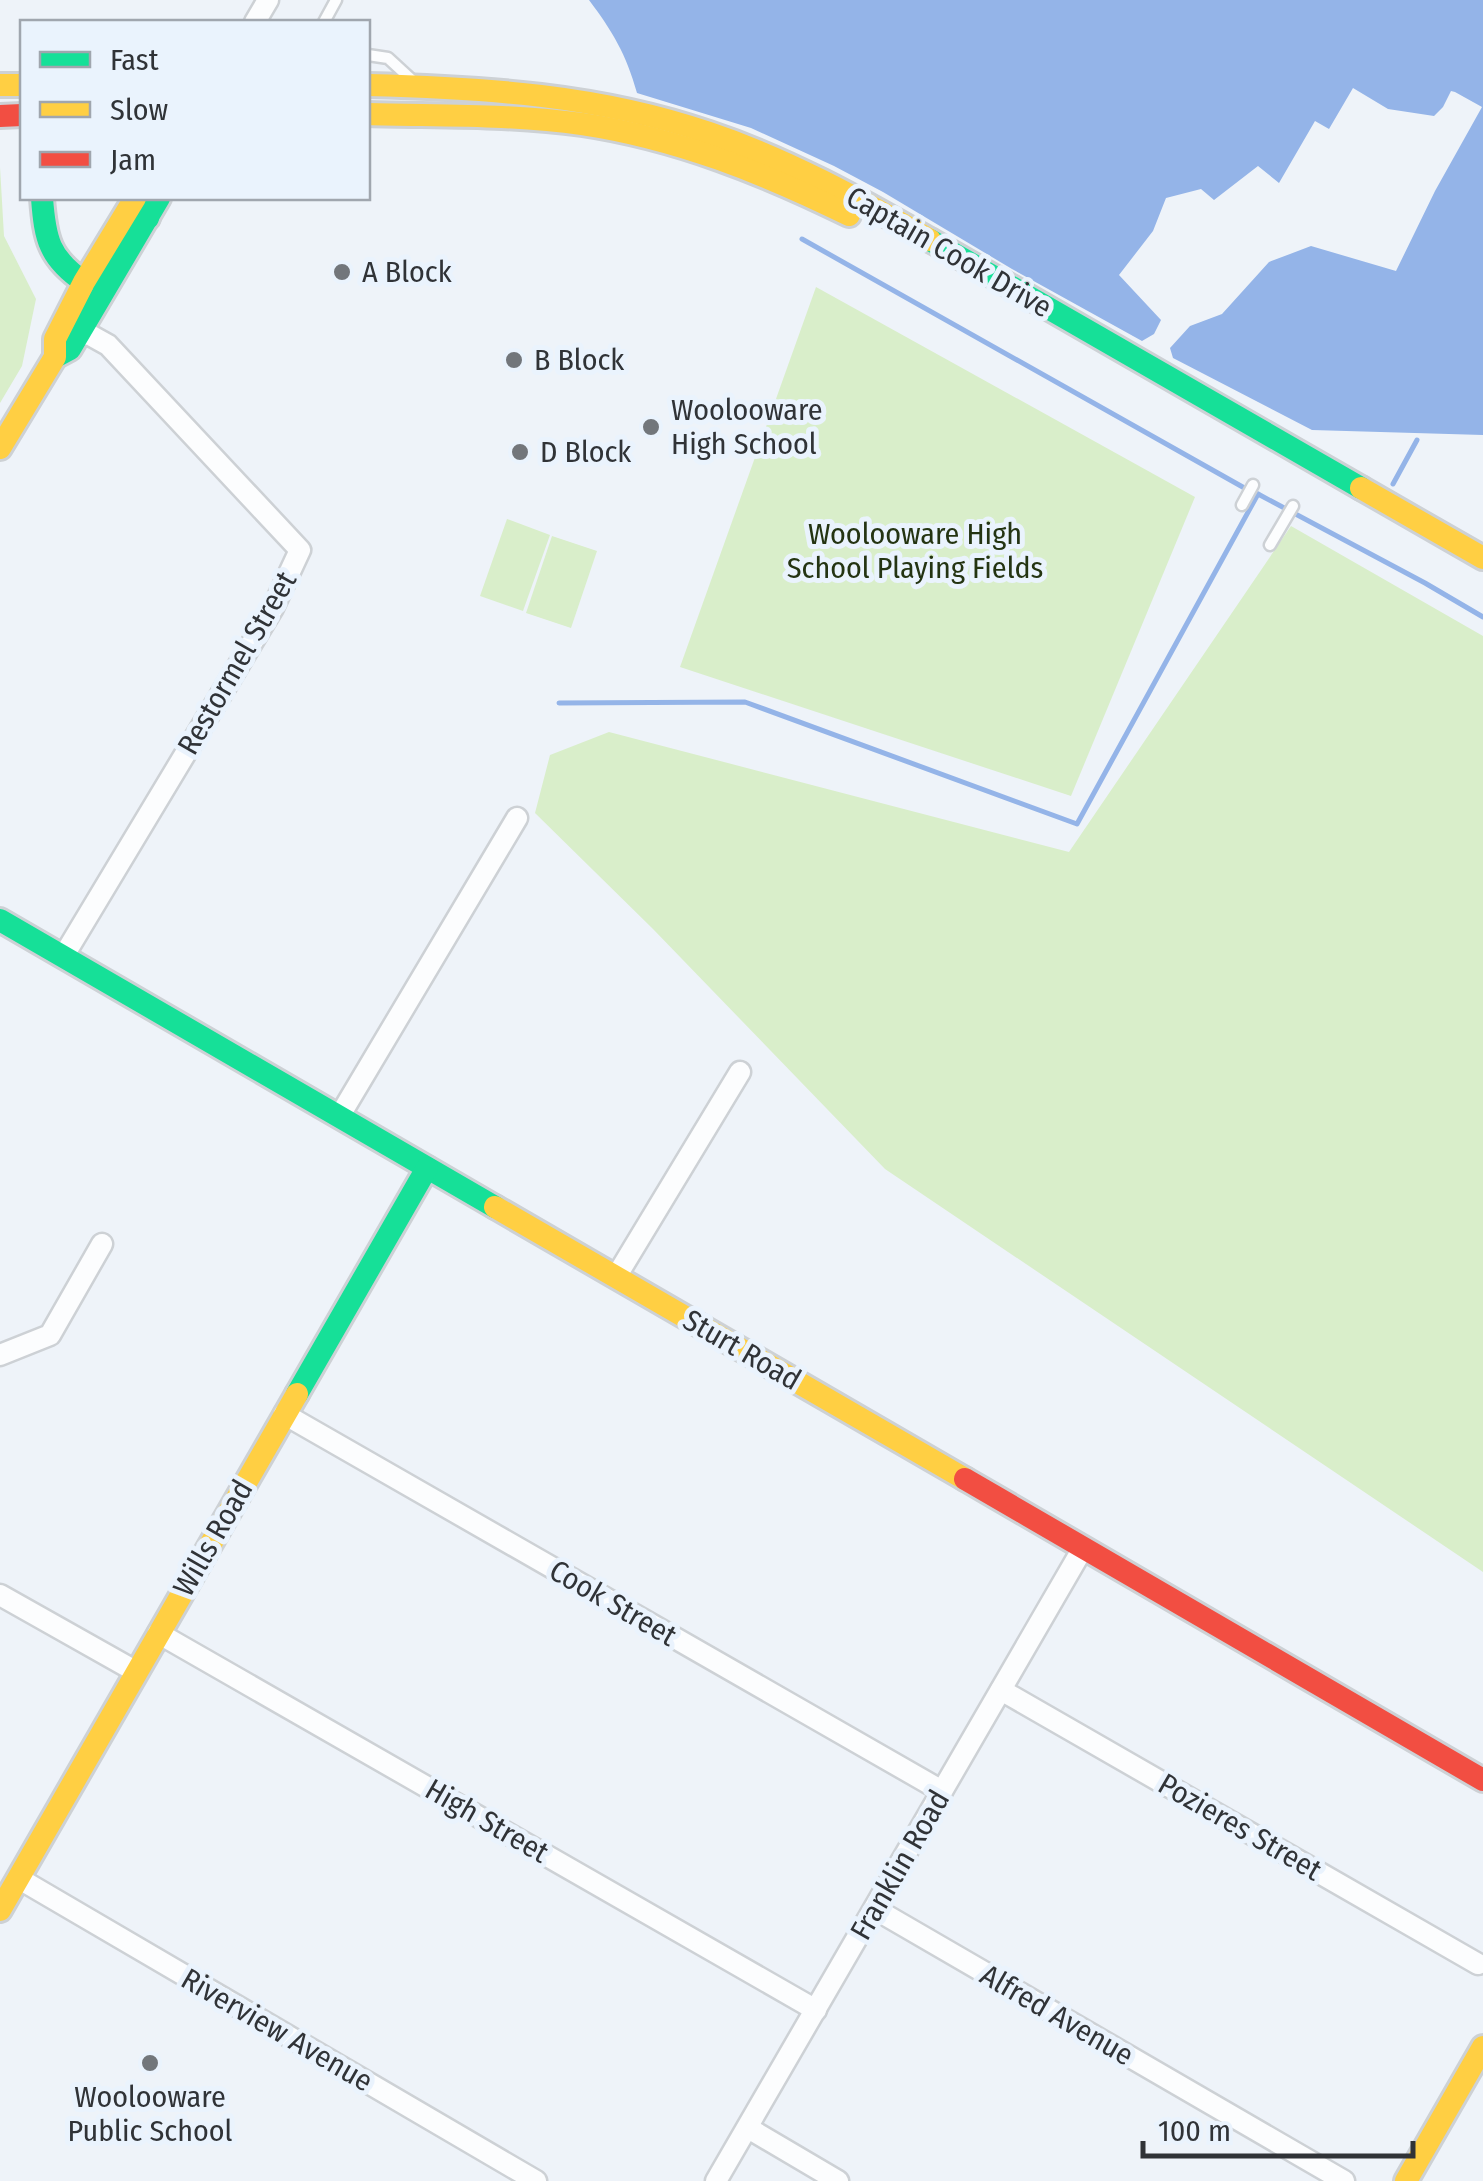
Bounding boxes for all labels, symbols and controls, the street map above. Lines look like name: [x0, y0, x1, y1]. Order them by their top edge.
legend: [20, 20, 370, 200]
text: Fast: [110, 42, 159, 78]
text: Slow: [110, 92, 168, 128]
text: Jam: [110, 142, 156, 178]
street label: Captain Cook Drive: [840, 179, 1058, 325]
place label: A Block: [362, 254, 452, 290]
marker: A Block: [331, 261, 353, 283]
place label: B Block: [534, 342, 624, 378]
marker: B Block: [503, 349, 525, 371]
place label: Woolooware High School: [671, 392, 822, 462]
marker: Woolooware High School: [640, 416, 662, 438]
place label: D Block: [540, 434, 631, 470]
marker: D Block: [509, 441, 531, 463]
park label: Woolooware High School Playing Fields: [787, 516, 1043, 586]
street label: Restormel Street: [170, 565, 304, 761]
street label: Sturt Road: [677, 1302, 807, 1398]
street label: Wills Road: [165, 1474, 261, 1602]
street label: Cook Street: [543, 1552, 683, 1654]
street label: Pozieres Street: [1152, 1766, 1328, 1888]
street label: High Street: [419, 1771, 555, 1871]
street label: Franklin Road: [843, 1784, 957, 1946]
street label: Alfred Avenue: [974, 1957, 1140, 2073]
street label: Riverview Avenue: [175, 1961, 379, 2099]
marker: Woolooware Public School: [139, 2052, 161, 2074]
place label: Woolooware Public School: [68, 2079, 233, 2149]
scale bar: [1143, 2096, 1413, 2158]
text: 100 m: [1158, 2113, 1231, 2149]

